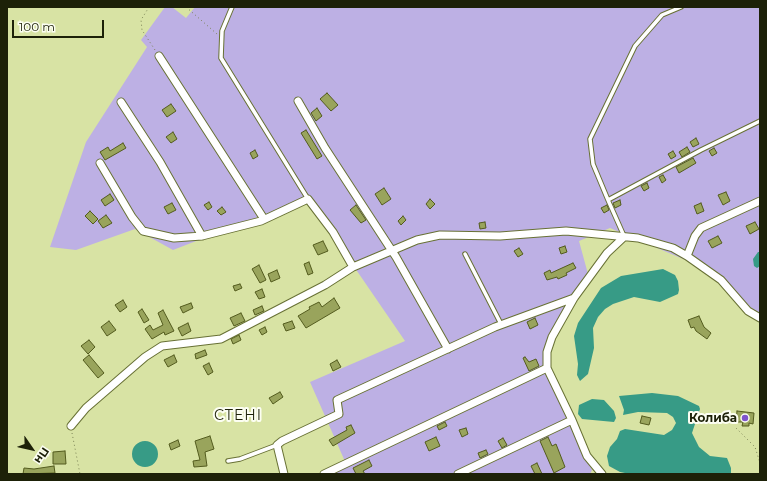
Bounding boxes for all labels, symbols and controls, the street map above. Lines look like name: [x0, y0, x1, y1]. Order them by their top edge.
scale bar: [14, 12, 106, 38]
text: 100 m: [19, 19, 55, 34]
district label: СТЕНІ: [214, 408, 262, 424]
place label: Колиба: [689, 411, 737, 425]
marker: Колиба: [740, 413, 750, 423]
north arrow: [12, 429, 52, 469]
text: Пн: [32, 445, 52, 466]

